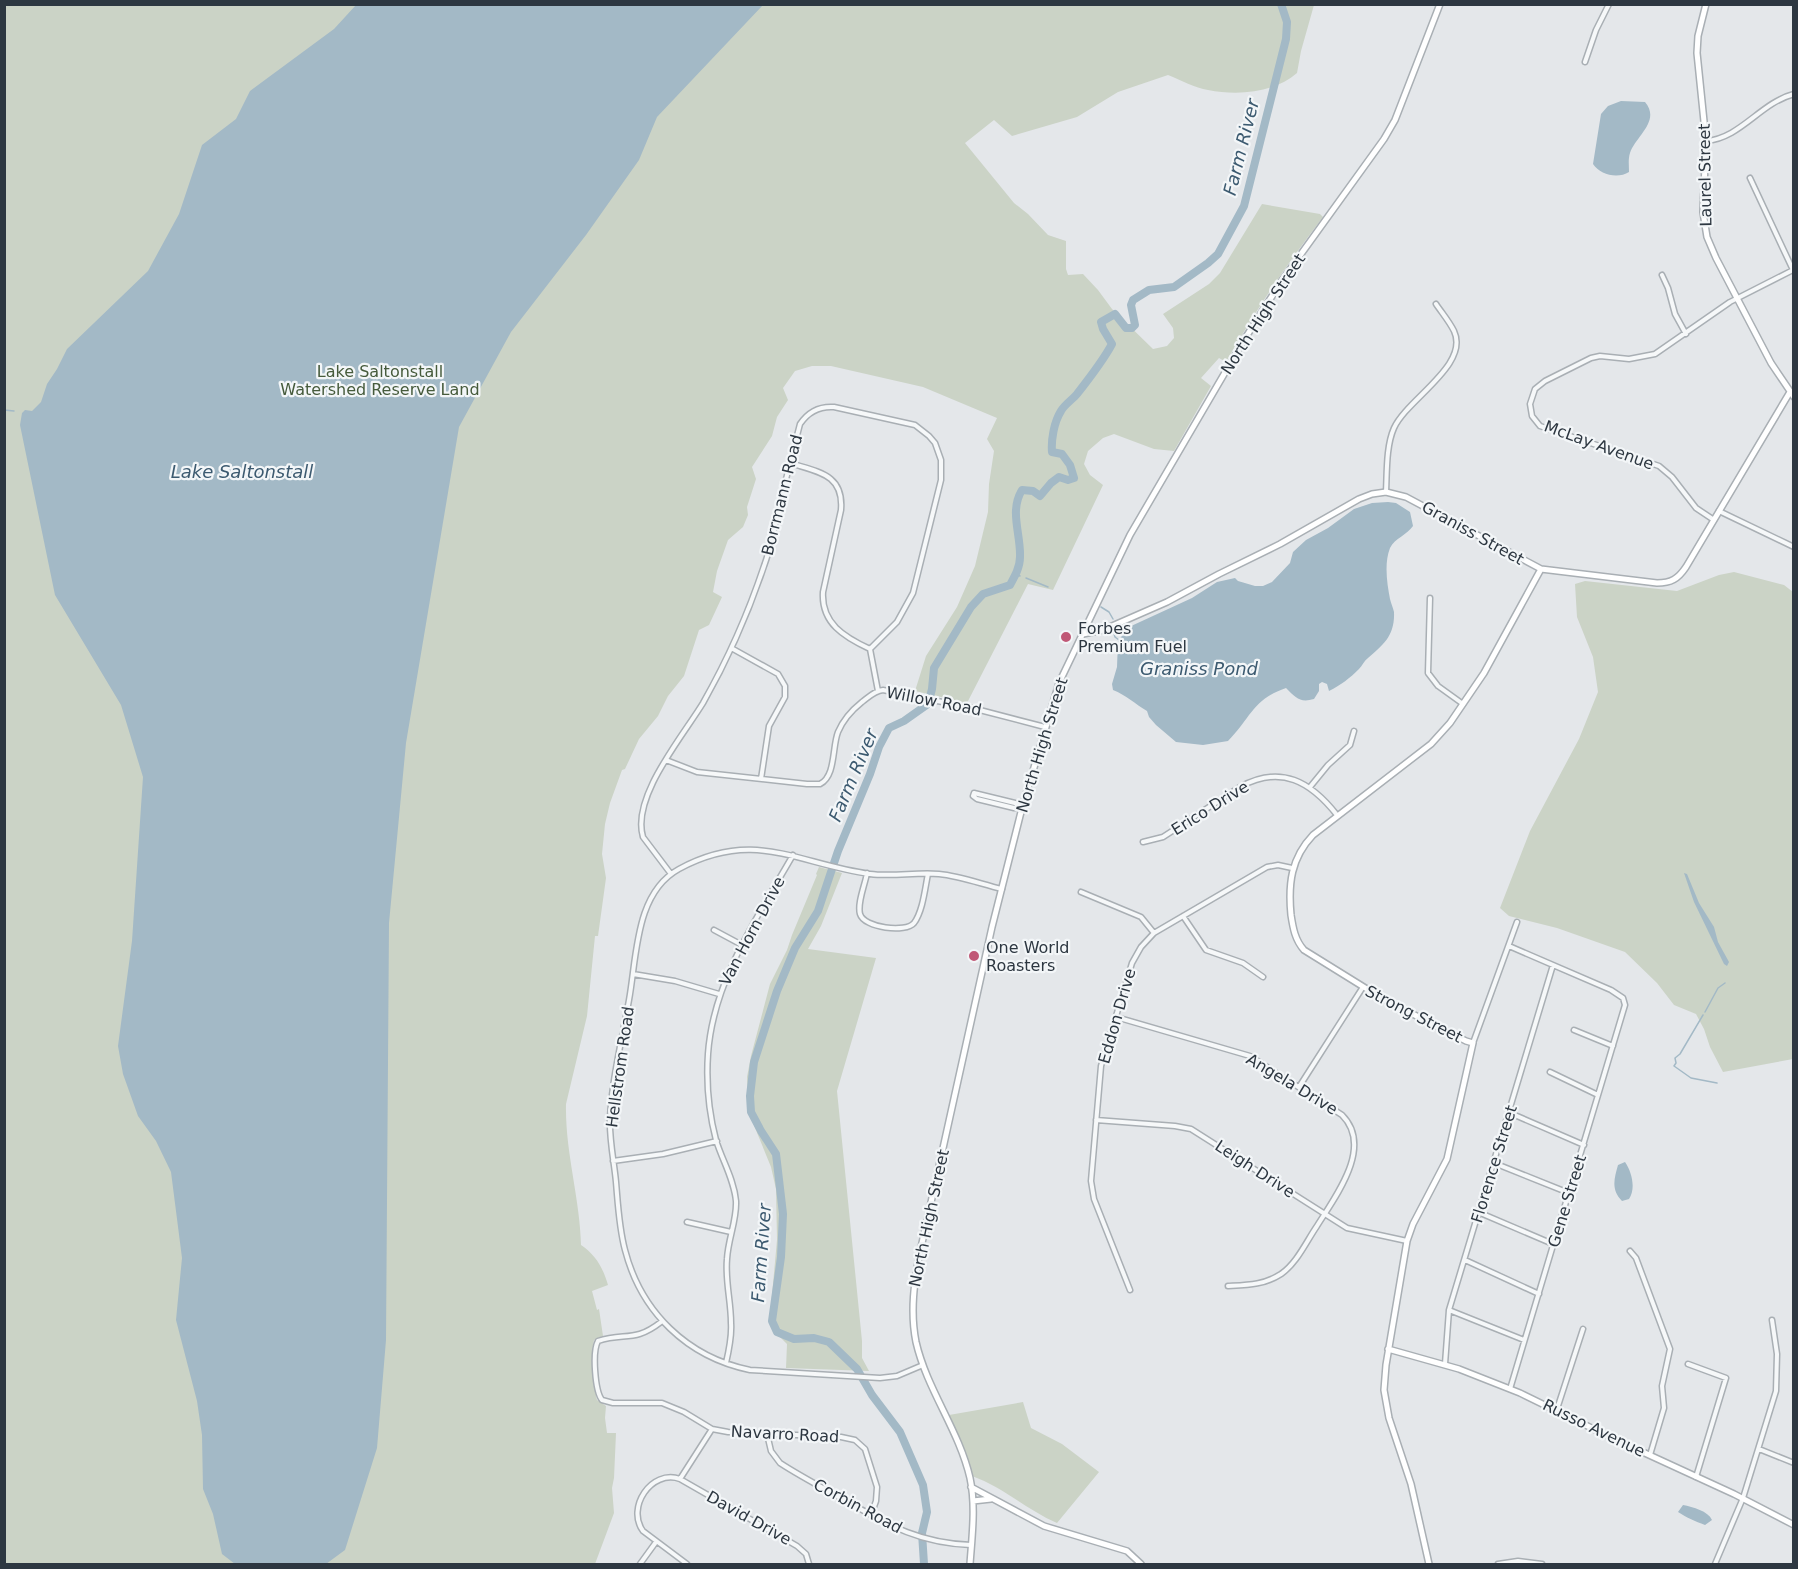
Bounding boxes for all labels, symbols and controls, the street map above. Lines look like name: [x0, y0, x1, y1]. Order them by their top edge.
water label: Farm River: [1219, 95, 1264, 197]
street label: Laurel Street: [1695, 123, 1715, 227]
street label: North High Street: [1217, 250, 1309, 378]
park label: Lake Saltonstall Watershed Reserve Land: [280, 362, 480, 399]
street label: McLay Avenue: [1542, 416, 1656, 474]
street label: Borrmann Road: [758, 432, 806, 558]
water label: Lake Saltonstall: [171, 461, 313, 482]
street label: Graniss Street: [1419, 497, 1527, 569]
place label: Forbes Premium Fuel: [1078, 619, 1187, 656]
marker: Forbes Premium Fuel: [1059, 630, 1073, 644]
water label: Graniss Pond: [1140, 658, 1259, 679]
street label: North High Street: [1012, 675, 1072, 815]
street label: Willow Road: [885, 682, 983, 720]
water label: Farm River: [824, 724, 883, 825]
street label: Erico Drive: [1168, 777, 1252, 839]
street label: Van Horn Drive: [715, 873, 789, 989]
place label: One World Roasters: [986, 938, 1070, 975]
marker: One World Roasters: [967, 949, 981, 963]
street label: Eddon Drive: [1094, 966, 1140, 1066]
street label: Strong Street: [1362, 981, 1466, 1047]
street label: Hellstrom Road: [602, 1005, 638, 1129]
street label: Angela Drive: [1243, 1049, 1341, 1119]
street label: Florence Street: [1467, 1103, 1521, 1225]
street label: Leigh Drive: [1212, 1136, 1298, 1202]
street label: North High Street: [905, 1147, 953, 1289]
street label: Gene Street: [1544, 1152, 1590, 1250]
water label: Farm River: [747, 1201, 775, 1303]
street label: Russo Avenue: [1540, 1395, 1648, 1461]
street label: Navarro Road: [730, 1422, 840, 1446]
street label: Corbin Road: [810, 1475, 906, 1537]
street label: David Drive: [703, 1487, 795, 1549]

